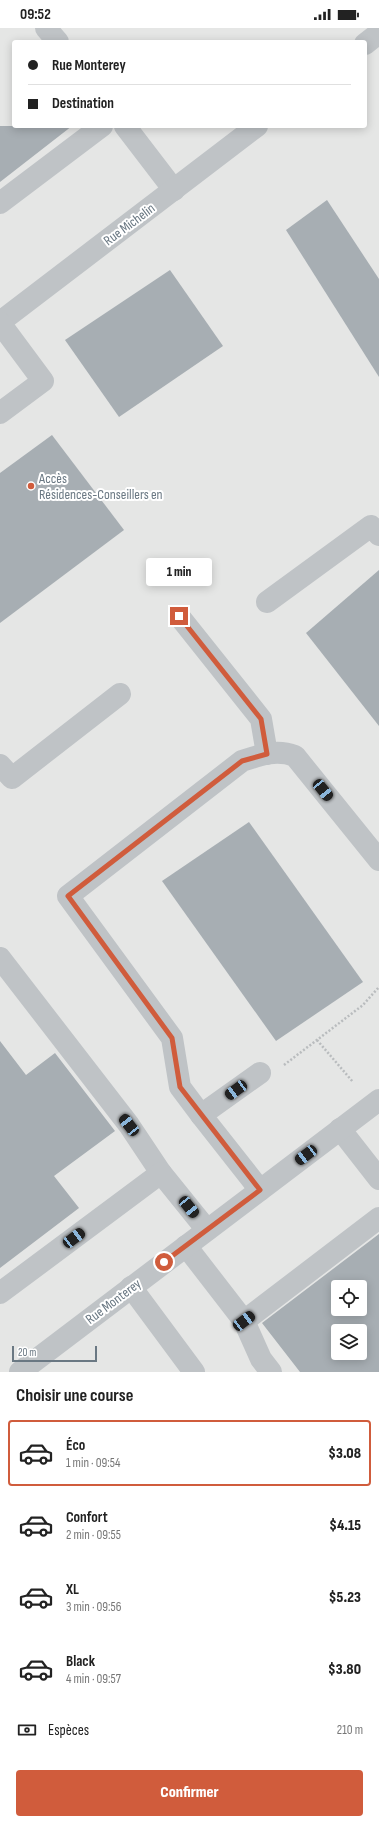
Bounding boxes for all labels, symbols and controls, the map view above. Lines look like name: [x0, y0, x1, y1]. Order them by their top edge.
text: 09:52: [20, 5, 51, 24]
text: Rue Monterey: [52, 56, 126, 75]
text: Destination: [52, 94, 114, 113]
street label: Rue Michelin: [100, 200, 158, 249]
place label: Accès Résidences-Conseillers en: [38, 470, 163, 503]
marker: Accès Résidences-Conseillers en: [26, 481, 36, 491]
callout: 1 min: [146, 558, 212, 586]
text: 1 min: [167, 564, 191, 580]
route end: [170, 607, 188, 625]
car: [311, 777, 335, 803]
car: [223, 1078, 249, 1102]
car: [117, 1112, 141, 1138]
car: [293, 1143, 319, 1167]
car: [177, 1194, 201, 1220]
car: [61, 1226, 87, 1250]
route start: [155, 1253, 173, 1271]
street label: Rue Monterey: [82, 1275, 145, 1328]
map controls: [331, 1280, 367, 1360]
button: locate: [331, 1280, 367, 1316]
car: [231, 1309, 257, 1333]
button: layers: [331, 1324, 367, 1360]
scale bar: [12, 1344, 97, 1363]
text: 20 m: [18, 1346, 36, 1359]
text: Choisir une course: [16, 1385, 133, 1406]
icon: car: [18, 1435, 54, 1471]
text: Éco: [66, 1436, 85, 1455]
text: $3.08: [328, 1444, 361, 1463]
text: 1 min · 09:54: [66, 1455, 120, 1471]
icon: car: [18, 1507, 54, 1543]
text: Confort: [66, 1508, 108, 1527]
text: $4.15: [329, 1516, 361, 1535]
text: 2 min · 09:55: [66, 1527, 121, 1543]
icon: car: [18, 1579, 54, 1615]
text: XL: [66, 1580, 79, 1599]
text: $5.23: [329, 1588, 361, 1607]
text: 3 min · 09:56: [66, 1599, 121, 1615]
icon: car: [18, 1651, 54, 1687]
text: Black: [66, 1652, 95, 1671]
text: $3.80: [328, 1660, 361, 1679]
text: 4 min · 09:57: [66, 1671, 121, 1687]
icon: cash: [16, 1719, 38, 1741]
text: Espèces: [48, 1721, 89, 1740]
text: 210 m: [337, 1722, 363, 1738]
button: Confirmer: [16, 1770, 363, 1816]

